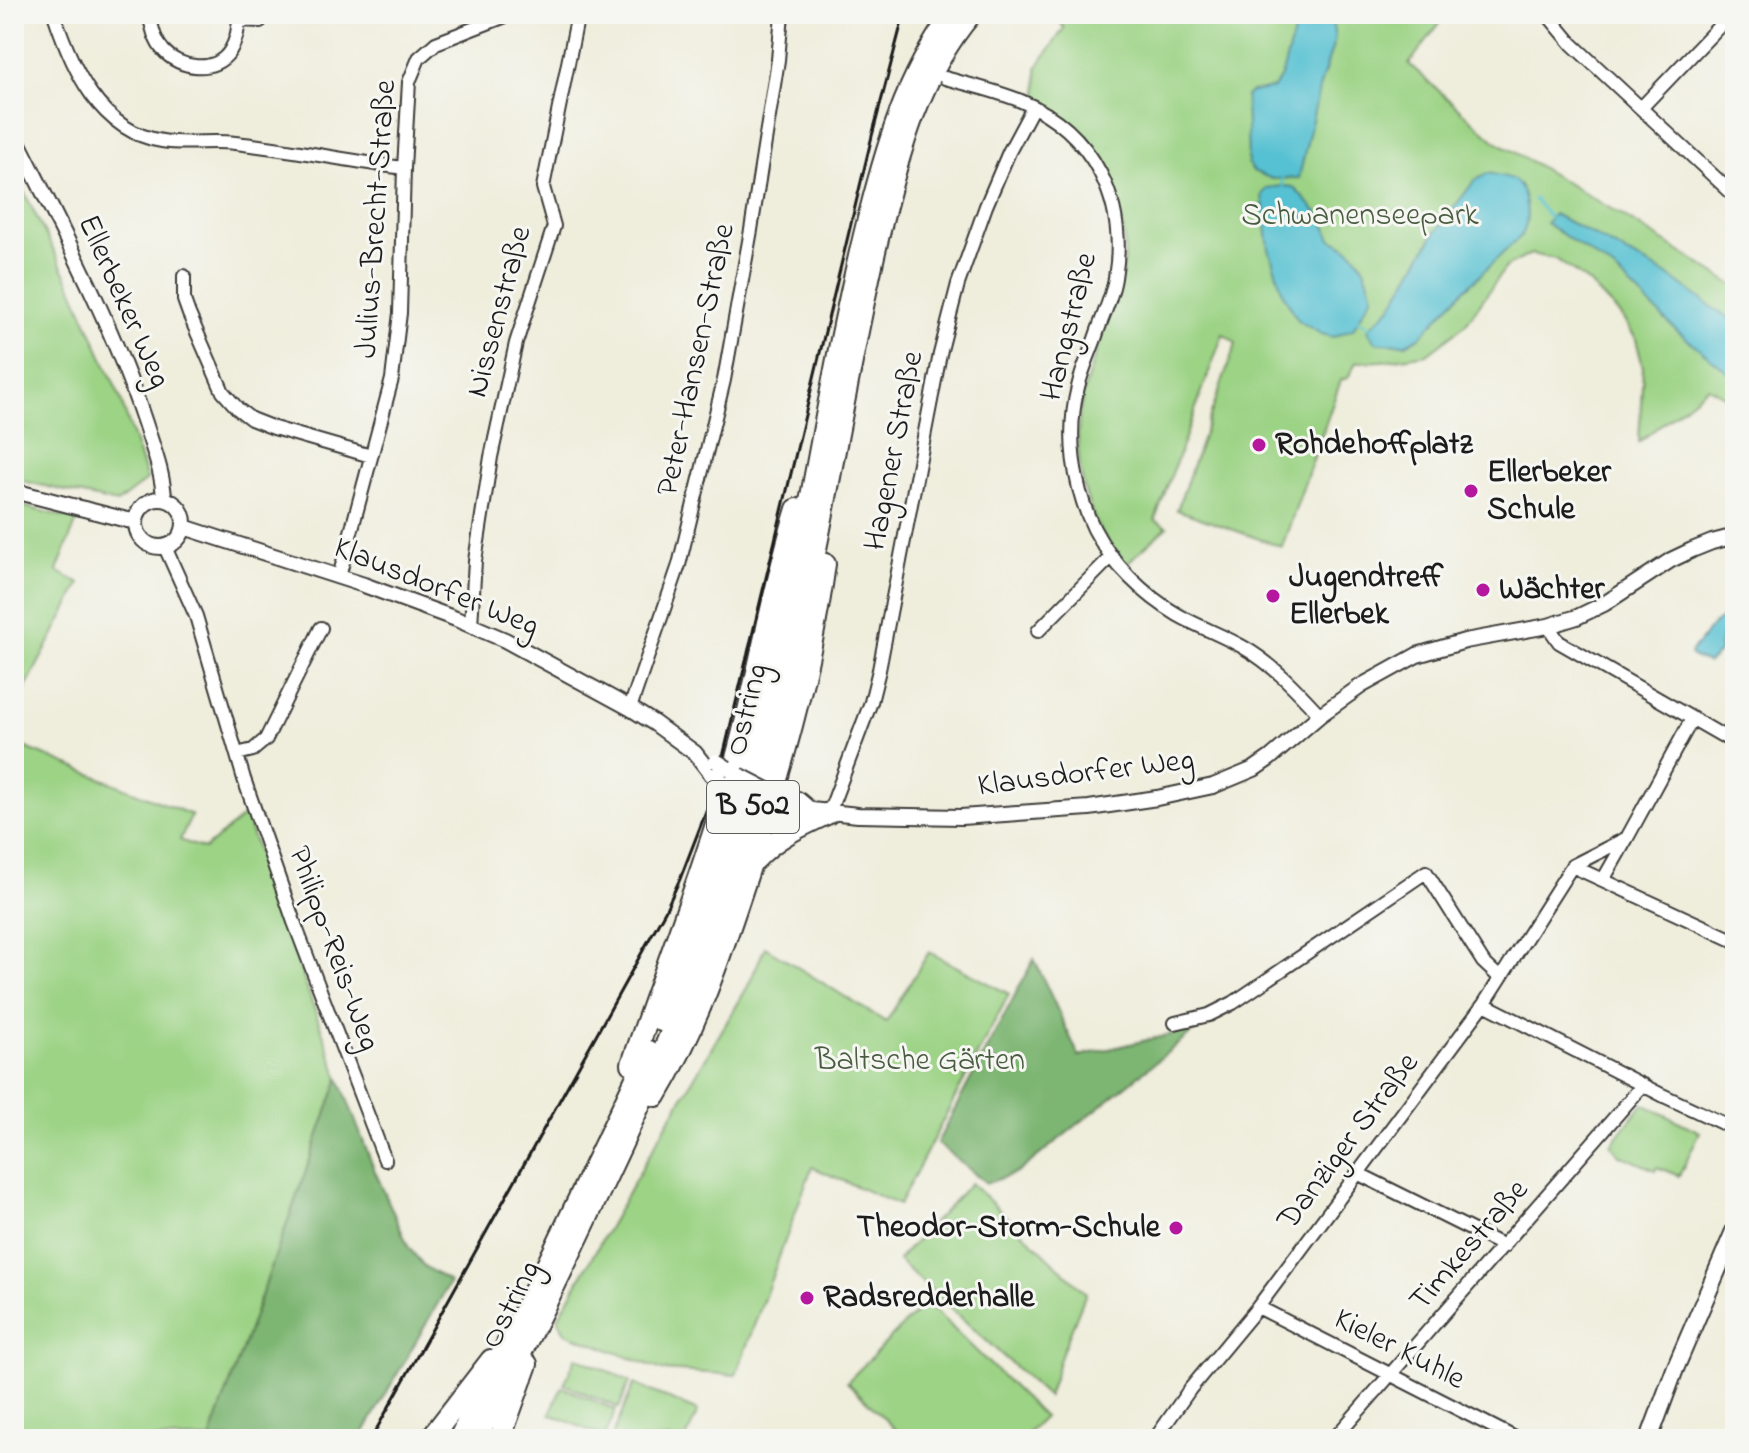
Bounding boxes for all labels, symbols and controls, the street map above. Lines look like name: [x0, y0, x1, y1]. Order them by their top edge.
street label: Julius-Brecht-Straße: [344, 78, 410, 360]
park label: Schwanenseepark: [1241, 193, 1480, 240]
street label: Ellerbeker Weg: [64, 208, 182, 396]
street label: Peter-Hansen-Straße: [645, 219, 749, 501]
street label: Nissenstraße: [455, 221, 546, 403]
street label: Hangstraße: [1029, 247, 1111, 406]
street label: Hagener Straße: [853, 347, 937, 555]
place label: Rohdehoffplatz: [1275, 422, 1474, 469]
marker: Rohdehoffplatz: [1250, 436, 1268, 454]
place label: Ellerbeker Schule: [1487, 450, 1612, 534]
marker: Ellerbeker Schule: [1462, 482, 1480, 500]
street label: Klausdorfer Weg: [326, 525, 546, 651]
place label: Jugendtreff Ellerbek: [1289, 555, 1444, 639]
place label: Wächter: [1499, 567, 1605, 614]
marker: Wächter: [1474, 581, 1492, 599]
marker: Jugendtreff Ellerbek: [1264, 587, 1282, 605]
street label: Ostring: [714, 659, 782, 761]
street label: Klausdorfer Weg: [975, 737, 1197, 811]
road number: B 502: [707, 781, 799, 833]
street label: Philipp-Reis-Weg: [274, 840, 392, 1058]
park label: Baltsche Gärten: [814, 1038, 1025, 1085]
street label: Danziger Straße: [1266, 1043, 1432, 1242]
street label: Timkestraße: [1399, 1169, 1542, 1323]
place label: Theodor-Storm-Schule: [856, 1205, 1162, 1252]
marker: Theodor-Storm-Schule: [1167, 1219, 1185, 1237]
street label: Ostring: [470, 1252, 554, 1358]
place label: Radsredderhalle: [823, 1275, 1036, 1322]
marker: Radsredderhalle: [798, 1289, 816, 1307]
street label: Kieler Kuhle: [1325, 1297, 1473, 1403]

